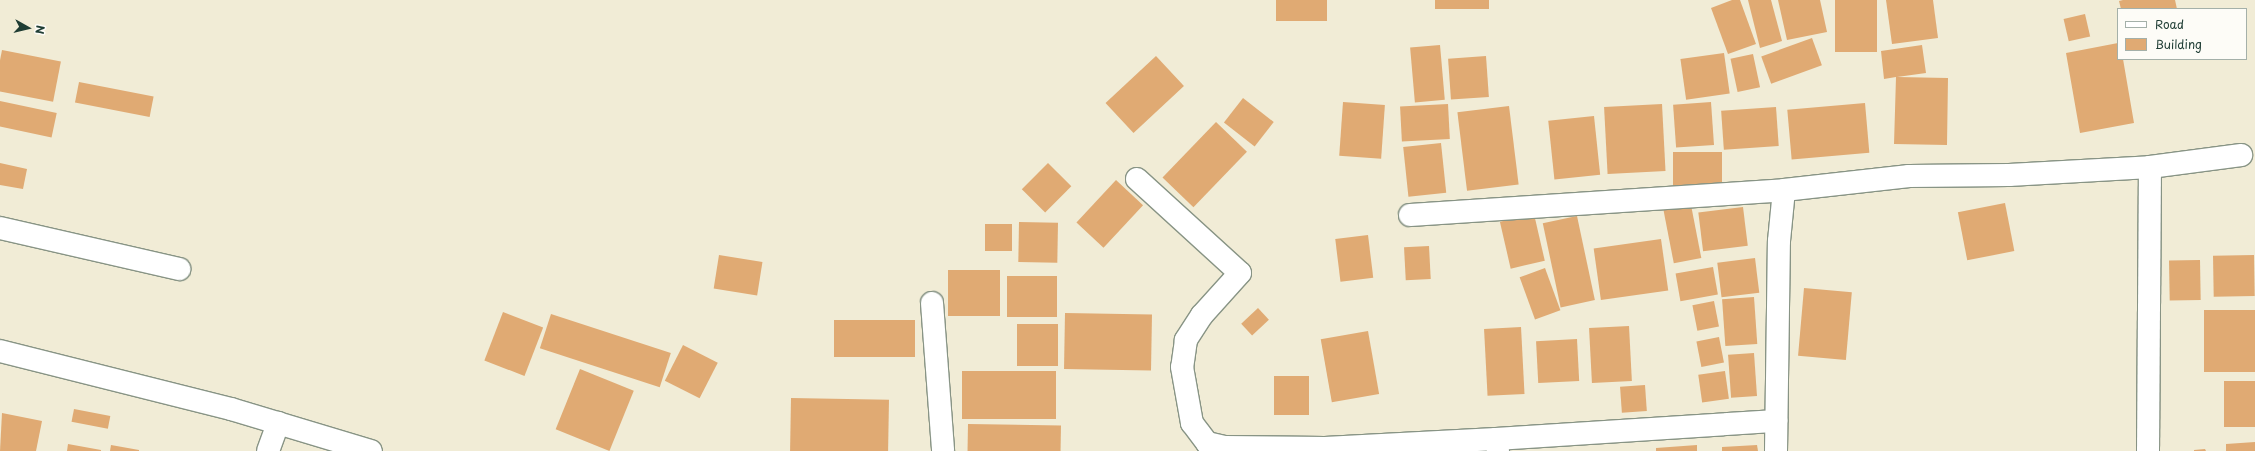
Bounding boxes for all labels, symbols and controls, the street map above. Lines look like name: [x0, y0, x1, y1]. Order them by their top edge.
north arrow: [8, 8, 48, 48]
legend: [2117, 8, 2247, 60]
text: Road: [2155, 15, 2184, 33]
text: N: [31, 24, 49, 35]
text: Building: [2155, 35, 2202, 53]

